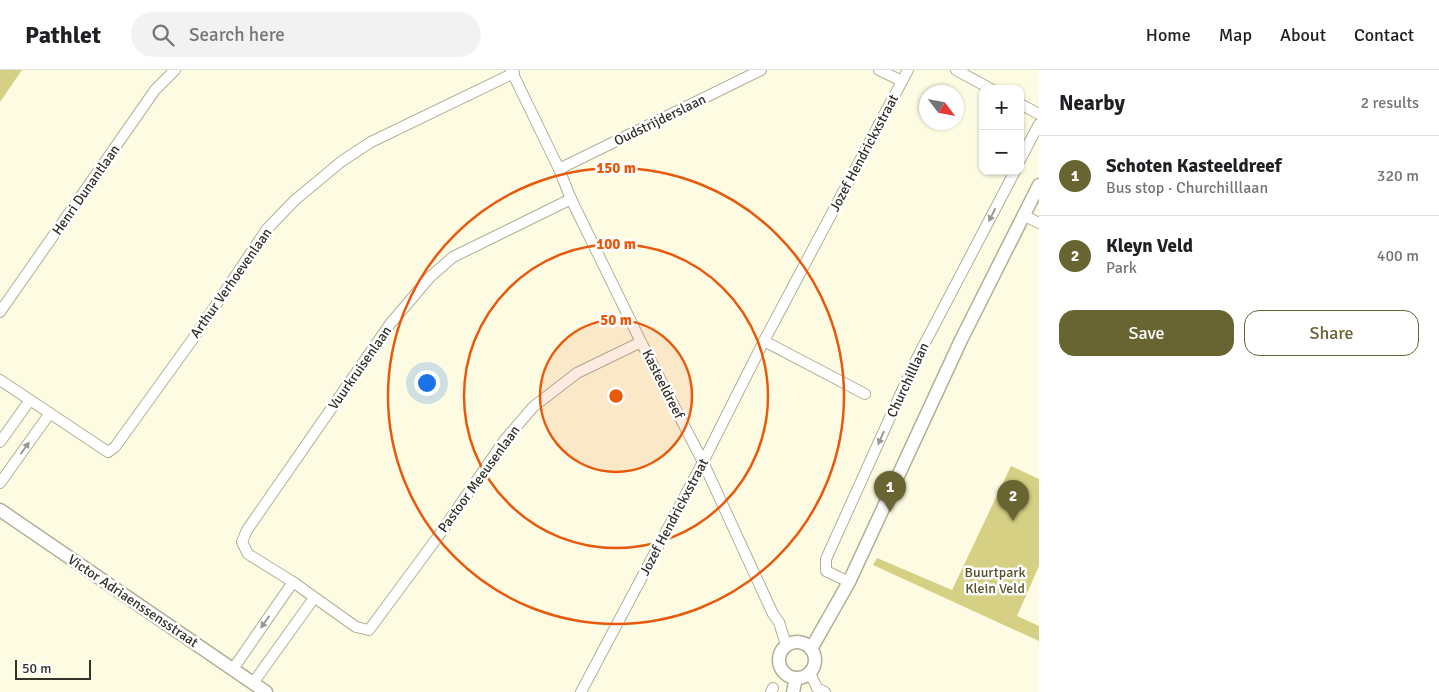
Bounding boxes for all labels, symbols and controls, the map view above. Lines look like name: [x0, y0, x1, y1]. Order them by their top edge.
search box: [131, 12, 481, 57]
text: Pathlet: [25, 20, 101, 50]
icon: search: [149, 21, 177, 49]
text: Search here: [189, 23, 285, 47]
text: Home: [1146, 24, 1191, 46]
text: Map: [1219, 24, 1252, 46]
text: About: [1280, 24, 1326, 46]
text: Contact: [1354, 24, 1414, 46]
north arrow: [919, 85, 964, 130]
map controls: [979, 85, 1024, 175]
button: +: [979, 85, 1024, 130]
street label: Oudstrijderslaan: [611, 90, 709, 150]
text: Nearby: [1059, 90, 1125, 116]
street label: Jozef Hendrickxstraat: [826, 92, 902, 214]
text: 2 results: [1360, 93, 1419, 113]
button: −: [979, 130, 1024, 175]
street label: Henri Dunantlaan: [49, 142, 123, 238]
text: Schoten Kasteeldreef: [1106, 154, 1282, 178]
text: 150 m: [596, 159, 636, 177]
text: 1: [1071, 166, 1079, 186]
text: 320 m: [1377, 166, 1419, 186]
text: Bus stop · Churchilllaan: [1106, 178, 1268, 198]
one-way arrow: [988, 207, 996, 222]
street label: Arthur Verhoevenlaan: [187, 225, 275, 341]
text: Kleyn Veld: [1106, 234, 1193, 258]
text: 100 m: [596, 235, 636, 253]
text: 2: [1071, 246, 1079, 266]
text: 400 m: [1377, 246, 1419, 266]
text: Park: [1106, 258, 1137, 278]
button: Save: [1059, 310, 1234, 356]
button: Share: [1244, 310, 1419, 356]
text: 50 m: [600, 311, 632, 329]
street label: Vuurkruisenlaan: [325, 323, 395, 413]
street label: Churchilllaan: [883, 340, 933, 420]
street label: Kasteeldreef: [638, 347, 688, 423]
your location: [414, 370, 440, 396]
centre of rings: [607, 387, 625, 405]
street label: Pastoor Meeusenlaan: [434, 422, 524, 536]
one-way arrow: [876, 431, 884, 445]
one-way arrow: [20, 441, 30, 455]
street label: Jozef Hendrickxstraat: [636, 456, 712, 578]
pin: 1: [874, 471, 906, 512]
pin: 2: [997, 480, 1029, 521]
street label: Victor Adriaenssensstraat: [65, 551, 201, 651]
park label: Buurtpark Klein Veld: [965, 564, 1025, 597]
one-way arrow: [260, 615, 270, 629]
scale bar: [15, 657, 91, 680]
text: 50 m: [22, 660, 51, 677]

